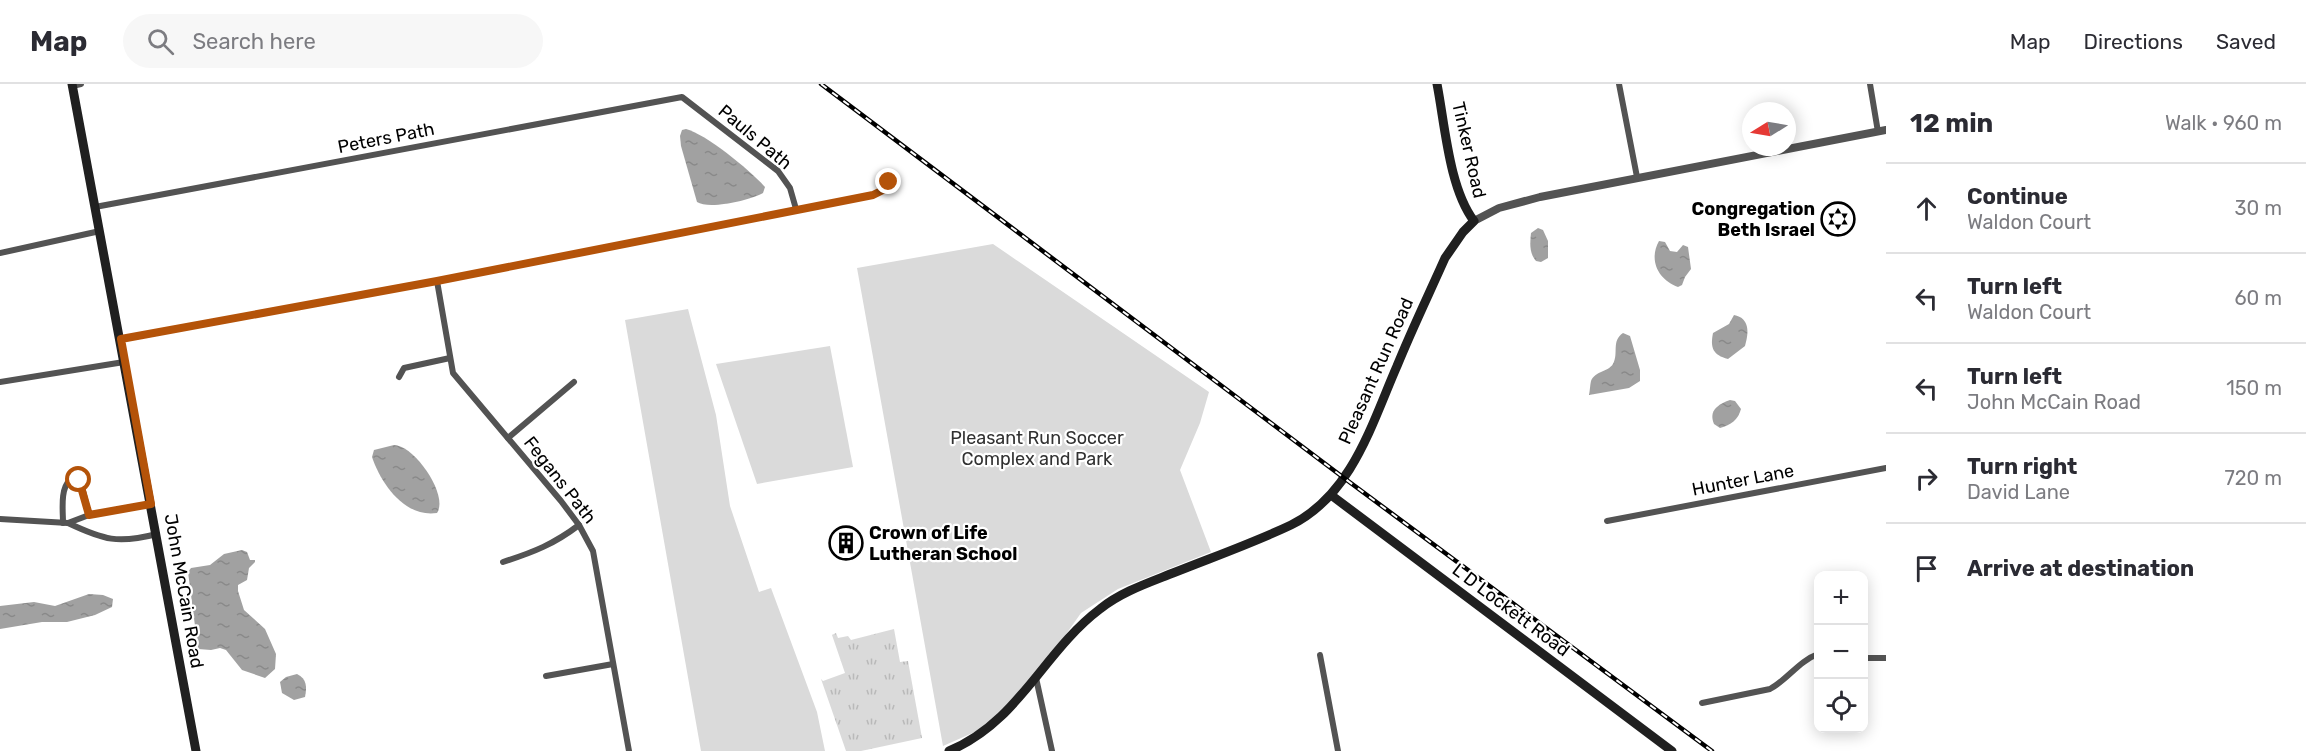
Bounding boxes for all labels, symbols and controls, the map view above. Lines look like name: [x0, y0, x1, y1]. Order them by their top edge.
search box: [123, 14, 543, 68]
text: Map: [30, 25, 87, 58]
icon: search: [144, 25, 177, 58]
text: Search here: [192, 28, 316, 55]
text: Map: [2010, 29, 2051, 54]
text: Directions: [2084, 29, 2183, 54]
text: Saved: [2216, 29, 2276, 54]
street label: Pauls Path: [714, 100, 796, 174]
street label: Tinker Road: [1447, 100, 1491, 200]
north arrow: [1742, 102, 1796, 156]
text: 12 min: [1910, 108, 1993, 139]
text: Walk · 960 m: [2165, 111, 2282, 135]
street label: Peters Path: [336, 118, 436, 158]
route end: [875, 168, 901, 194]
text: Continue: [1967, 183, 2068, 210]
icon: ahead: [1910, 192, 1943, 225]
text: 30 m: [2235, 196, 2282, 220]
place label: Congregation Beth Israel: [1692, 198, 1815, 241]
synagogue icon: Congregation Beth Israel: [1820, 201, 1856, 237]
text: Waldon Court: [1967, 210, 2091, 234]
text: Turn left: [1967, 273, 2062, 300]
icon: left: [1910, 282, 1943, 315]
text: 60 m: [2235, 286, 2282, 310]
street label: Pleasant Run Road: [1334, 294, 1418, 448]
text: Waldon Court: [1967, 300, 2091, 324]
text: Turn left: [1967, 363, 2062, 390]
icon: left: [1910, 372, 1943, 405]
text: 150 m: [2226, 376, 2282, 400]
text: John McCain Road: [1967, 390, 2141, 414]
park label: Pleasant Run Soccer Complex and Park: [950, 427, 1124, 470]
street label: Fegans Path: [519, 432, 601, 528]
text: Turn right: [1967, 453, 2077, 480]
street label: Hunter Lane: [1690, 459, 1796, 501]
icon: right: [1910, 462, 1943, 495]
route start: [65, 466, 91, 492]
text: 720 m: [2225, 466, 2282, 490]
text: David Lane: [1967, 480, 2070, 504]
street label: John McCain Road: [160, 512, 208, 670]
place label: Crown of Life Lutheran School: [869, 522, 1017, 565]
building icon: Crown of Life Lutheran School: [828, 525, 864, 561]
icon: arrive: [1910, 552, 1943, 585]
text: Arrive at destination: [1967, 555, 2194, 582]
street label: L D Lockett Road: [1448, 559, 1574, 661]
map controls: [1814, 571, 1868, 733]
button: +: [1814, 571, 1868, 625]
button: −: [1814, 625, 1868, 679]
button: locate: [1814, 679, 1868, 733]

